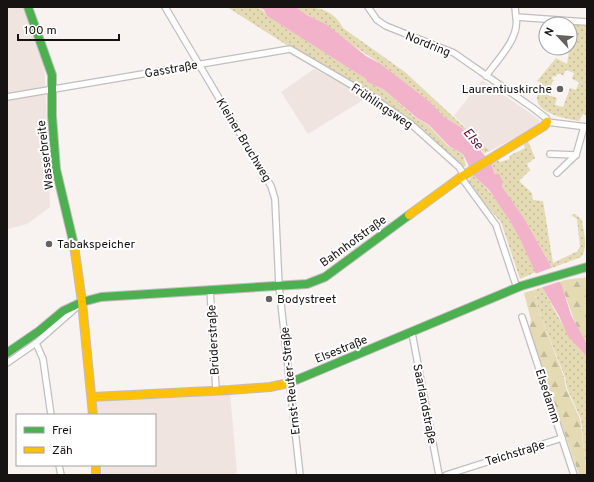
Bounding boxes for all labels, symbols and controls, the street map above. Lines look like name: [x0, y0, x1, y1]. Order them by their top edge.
scale bar: [18, 16, 119, 42]
north arrow: [538, 16, 578, 56]
text: 100 m: [24, 23, 57, 39]
text: N: [542, 25, 558, 39]
street label: Nordring: [403, 29, 453, 61]
street label: Gasstraße: [143, 57, 199, 83]
street label: Frühlingsweg: [347, 80, 415, 133]
place label: Laurentiuskirche: [462, 82, 552, 98]
marker: Laurentiuskirche: [555, 84, 565, 94]
street label: Kleiner Bruchweg: [212, 96, 275, 185]
street label: Wasserbreite: [34, 119, 58, 191]
water label: Else: [459, 125, 486, 154]
street label: Bahnhofstraße: [317, 212, 390, 271]
place label: Tabakspeicher: [57, 237, 136, 253]
marker: Tabakspeicher: [44, 239, 54, 249]
place label: Bodystreet: [277, 292, 336, 308]
marker: Bodystreet: [264, 294, 274, 304]
street label: Brüderstraße: [204, 304, 224, 376]
street label: Ernst-Reuter-Straße: [277, 326, 305, 436]
street label: Elsestraße: [313, 332, 370, 368]
street label: Saarlandstraße: [408, 363, 440, 446]
street label: Elsedamm: [531, 367, 563, 426]
legend: [16, 414, 156, 466]
text: Frei: [52, 423, 72, 439]
street label: Teichstraße: [484, 437, 547, 471]
text: Zäh: [52, 443, 73, 459]

